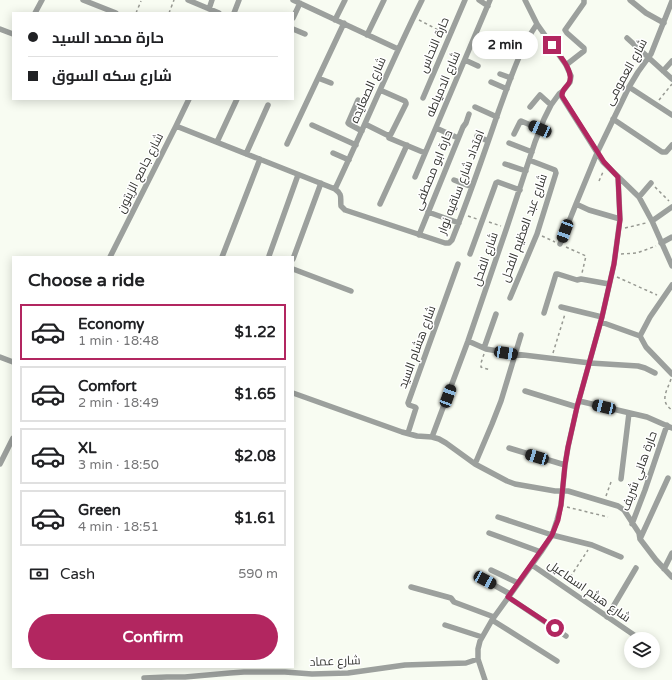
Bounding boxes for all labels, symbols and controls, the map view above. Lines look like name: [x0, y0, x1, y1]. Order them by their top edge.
street label: حارة النحاس: [416, 15, 452, 75]
text: حارة محمد السيد: [52, 29, 164, 47]
callout: 2 min: [472, 31, 538, 59]
route end: [543, 36, 561, 54]
street label: شارع العمومى: [602, 36, 651, 108]
text: 2 min: [488, 37, 522, 53]
street label: شارع الدمياطه: [423, 49, 464, 119]
street label: شارع الصعايده: [347, 55, 390, 126]
text: شارع سكه السوق: [52, 67, 172, 85]
car: [527, 119, 553, 139]
street label: حارة ابو مصطفى: [411, 128, 455, 212]
street label: امتداد شارع ساقيه نوار: [434, 128, 488, 237]
street label: شارع جامع الزيتون: [114, 131, 167, 216]
street label: شارع عبد العظيم الفحل: [498, 172, 551, 284]
car: [555, 218, 575, 244]
street label: شارع الفحل: [469, 230, 502, 288]
text: Choose a ride: [28, 269, 145, 291]
street label: شارع هشام السيد: [396, 304, 439, 391]
icon: car: [30, 314, 66, 350]
text: Economy: [78, 315, 144, 333]
text: $1.22: [235, 323, 276, 341]
text: 1 min · 18:48: [78, 333, 159, 349]
car: [493, 345, 519, 361]
icon: car: [30, 376, 66, 412]
text: Comfort: [78, 377, 137, 395]
car: [438, 383, 458, 409]
text: $1.65: [235, 385, 276, 403]
text: 2 min · 18:49: [78, 395, 159, 411]
car: [591, 398, 617, 416]
street label: حارة هاني شريف: [618, 429, 663, 514]
icon: car: [30, 438, 66, 474]
text: XL: [78, 439, 97, 457]
text: $2.08: [235, 447, 276, 465]
car: [524, 448, 550, 466]
text: 3 min · 18:50: [78, 457, 159, 473]
icon: car: [30, 500, 66, 536]
text: Green: [78, 501, 121, 519]
text: $1.61: [235, 509, 276, 527]
text: 4 min · 18:51: [78, 519, 159, 535]
street label: شارع هيثم اسماعيل: [544, 557, 633, 626]
icon: cash: [28, 563, 50, 585]
text: Cash: [60, 565, 95, 583]
text: 590 m: [238, 566, 278, 582]
car: [472, 569, 498, 591]
button: Confirm: [28, 614, 278, 660]
route start: [546, 619, 564, 637]
map controls: [624, 632, 660, 668]
button: layers: [624, 632, 660, 668]
street label: شارع عماد: [309, 653, 361, 670]

